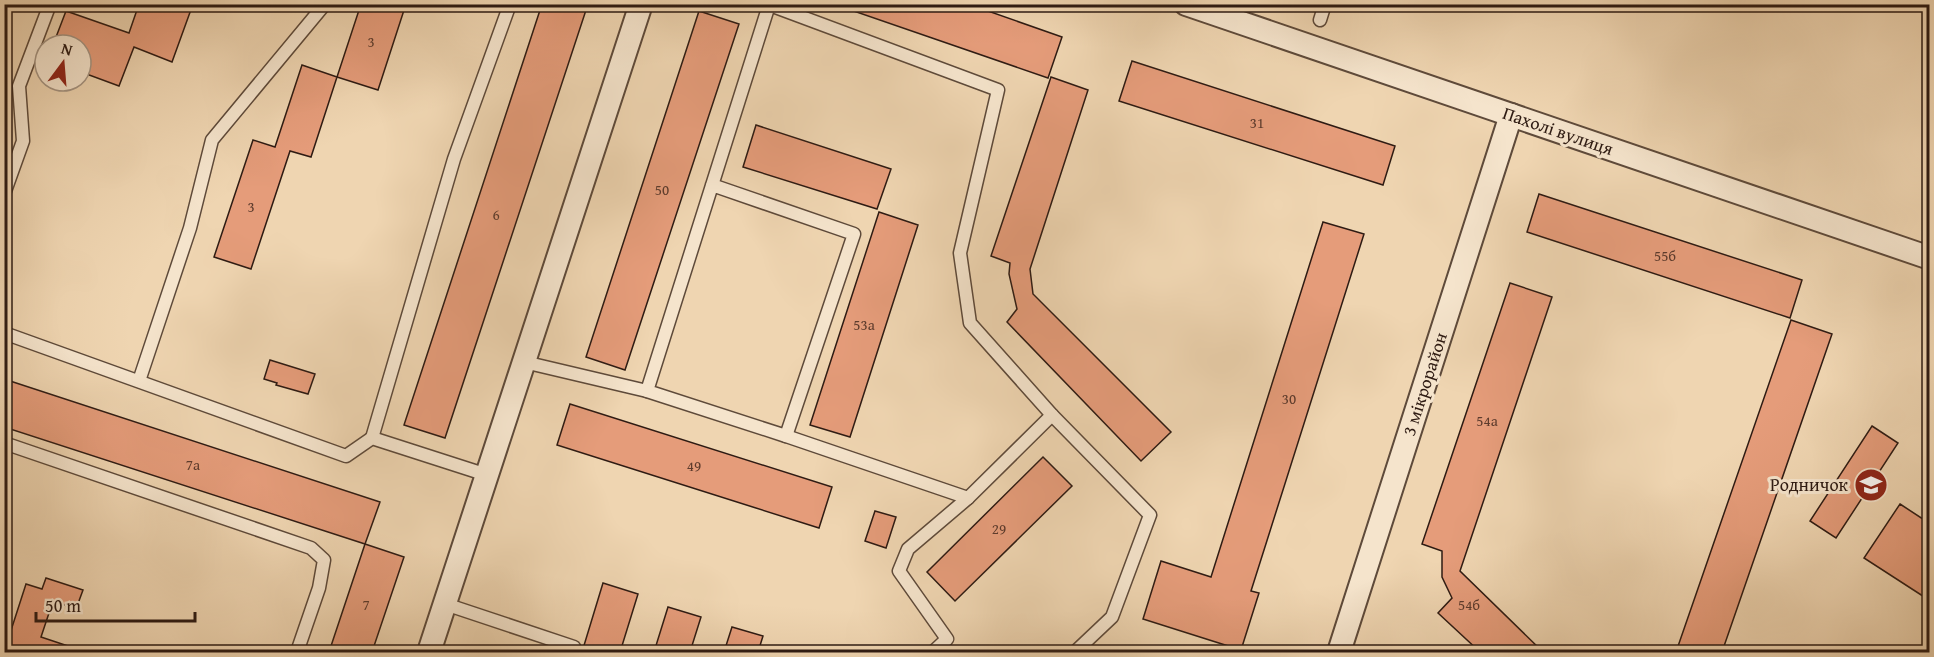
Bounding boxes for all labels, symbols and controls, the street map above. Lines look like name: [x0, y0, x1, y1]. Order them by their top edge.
house number: 3: [367, 31, 375, 52]
north arrow: [33, 33, 93, 93]
text: N: [59, 36, 76, 62]
street label: Пахолі вулиця: [1499, 99, 1617, 162]
house number: 31: [1250, 112, 1264, 133]
house number: 50: [655, 179, 669, 200]
house number: 3: [247, 196, 255, 217]
house number: 6: [492, 204, 500, 225]
house number: 55б: [1654, 245, 1676, 266]
house number: 53а: [853, 314, 876, 335]
street label: 3 мікрорайон: [1395, 329, 1454, 439]
house number: 30: [1282, 388, 1296, 409]
house number: 54а: [1476, 410, 1499, 431]
house number: 7а: [186, 454, 201, 475]
house number: 49: [687, 455, 701, 476]
school or university icon: Родничок: [1853, 467, 1889, 503]
place label: Родничок: [1770, 471, 1849, 498]
house number: 29: [992, 518, 1006, 539]
scale bar: [36, 585, 195, 623]
text: 50 m: [45, 592, 81, 619]
house number: 7: [362, 594, 370, 615]
house number: 54б: [1458, 594, 1480, 615]

